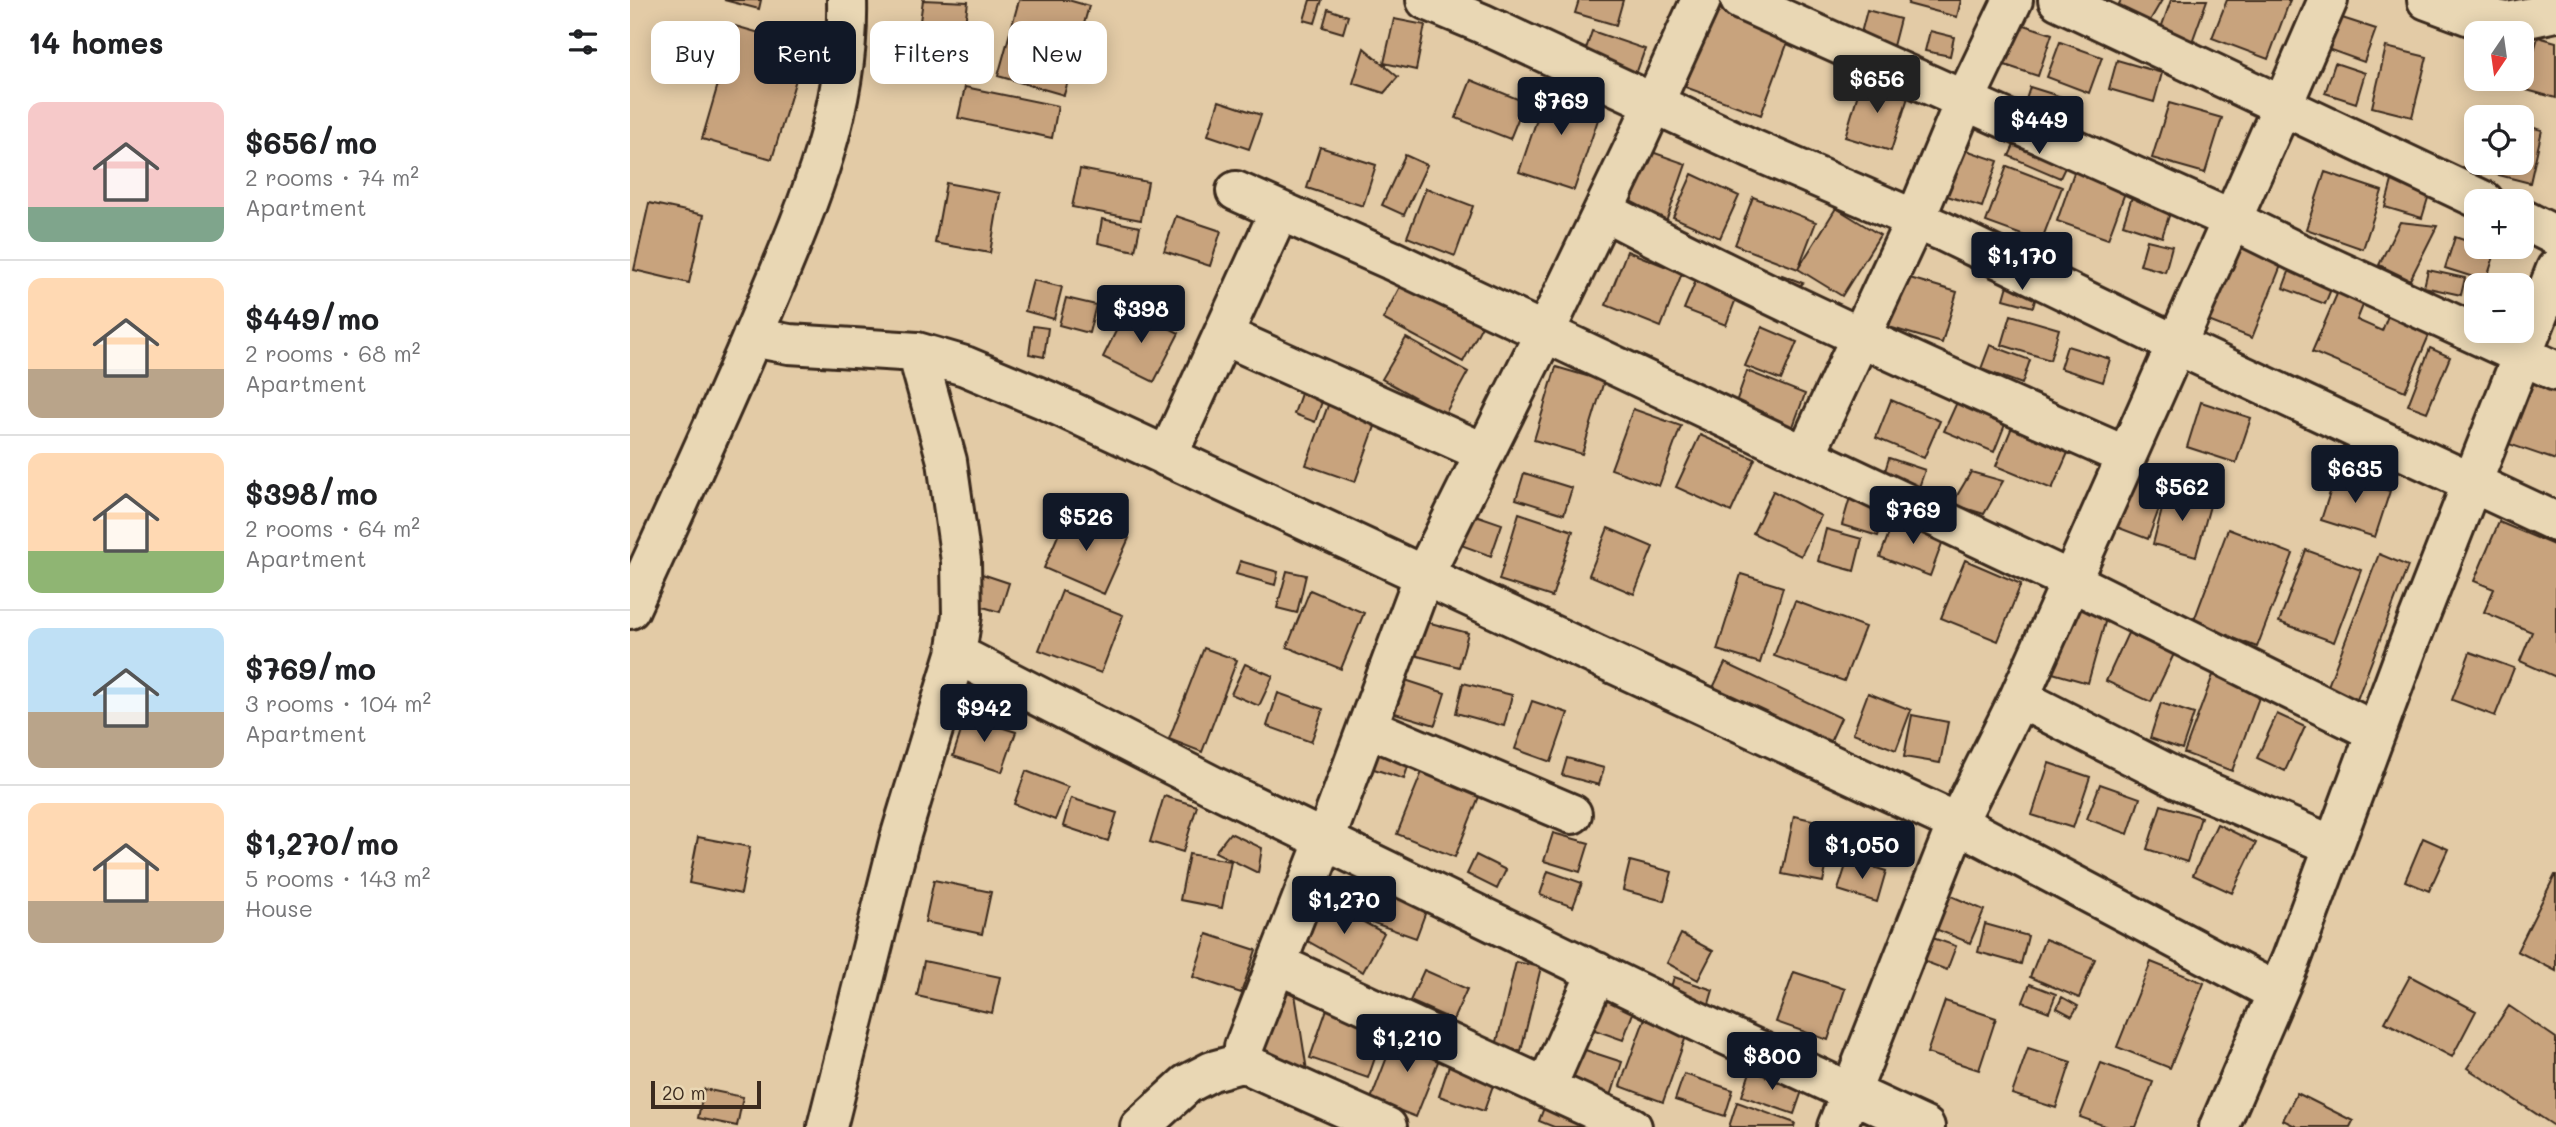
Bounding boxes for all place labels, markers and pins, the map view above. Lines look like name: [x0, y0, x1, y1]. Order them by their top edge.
pin: $656: [1836, 55, 1918, 115]
pin: $769: [1520, 78, 1602, 137]
pin: $449: [1998, 96, 2080, 156]
pin: $1,170: [1965, 232, 2079, 292]
pin: $398: [1100, 286, 1182, 345]
pin: $635: [2314, 446, 2396, 505]
pin: $562: [2141, 463, 2223, 523]
pin: $769: [1872, 486, 1954, 546]
pin: $526: [1045, 494, 1127, 553]
pin: $942: [943, 684, 1025, 744]
pin: $1,050: [1805, 822, 1919, 881]
pin: $1,270: [1287, 876, 1401, 936]
pin: $1,210: [1350, 1014, 1464, 1074]
pin: $800: [1731, 1032, 1813, 1092]

